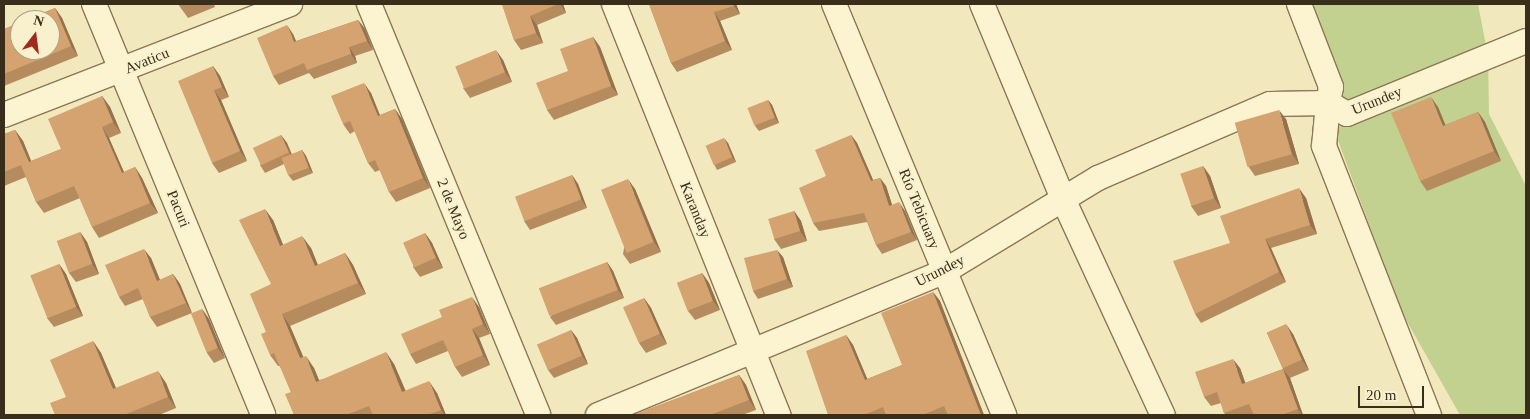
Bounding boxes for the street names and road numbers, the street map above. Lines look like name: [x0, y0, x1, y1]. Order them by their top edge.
street label: Avaticu: [122, 44, 172, 78]
street label: Urundey: [1349, 83, 1405, 119]
street label: Río Tebicuary: [895, 166, 943, 252]
street label: 2 de Mayo: [433, 176, 473, 242]
street label: Karanday: [676, 180, 714, 240]
street label: Pacuri: [162, 188, 194, 230]
street label: Urundey: [913, 251, 967, 291]

